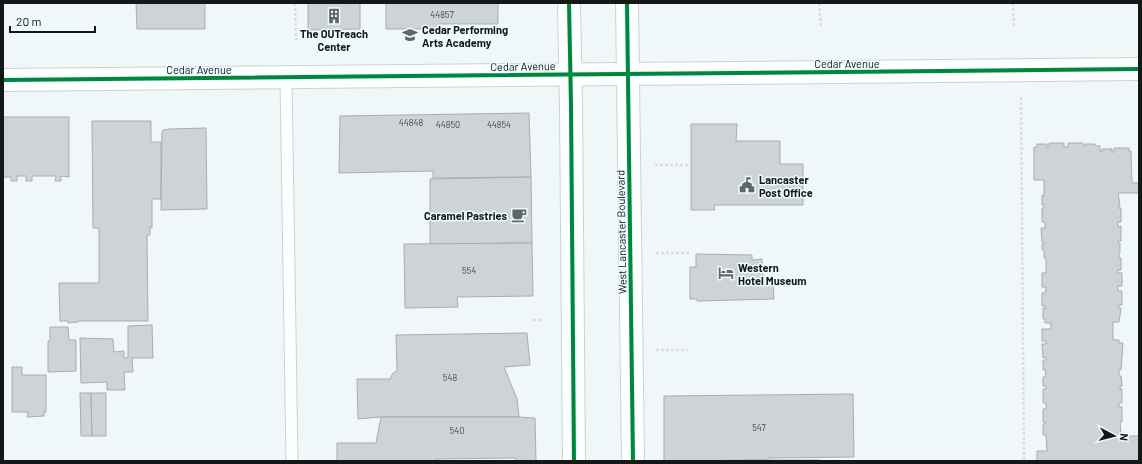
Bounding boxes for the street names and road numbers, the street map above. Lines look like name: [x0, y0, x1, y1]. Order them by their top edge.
street label: Cedar Avenue: [814, 57, 880, 70]
street label: Cedar Avenue: [490, 59, 556, 73]
street label: Cedar Avenue: [166, 63, 232, 76]
street label: West Lancaster Boulevard: [613, 170, 629, 294]

